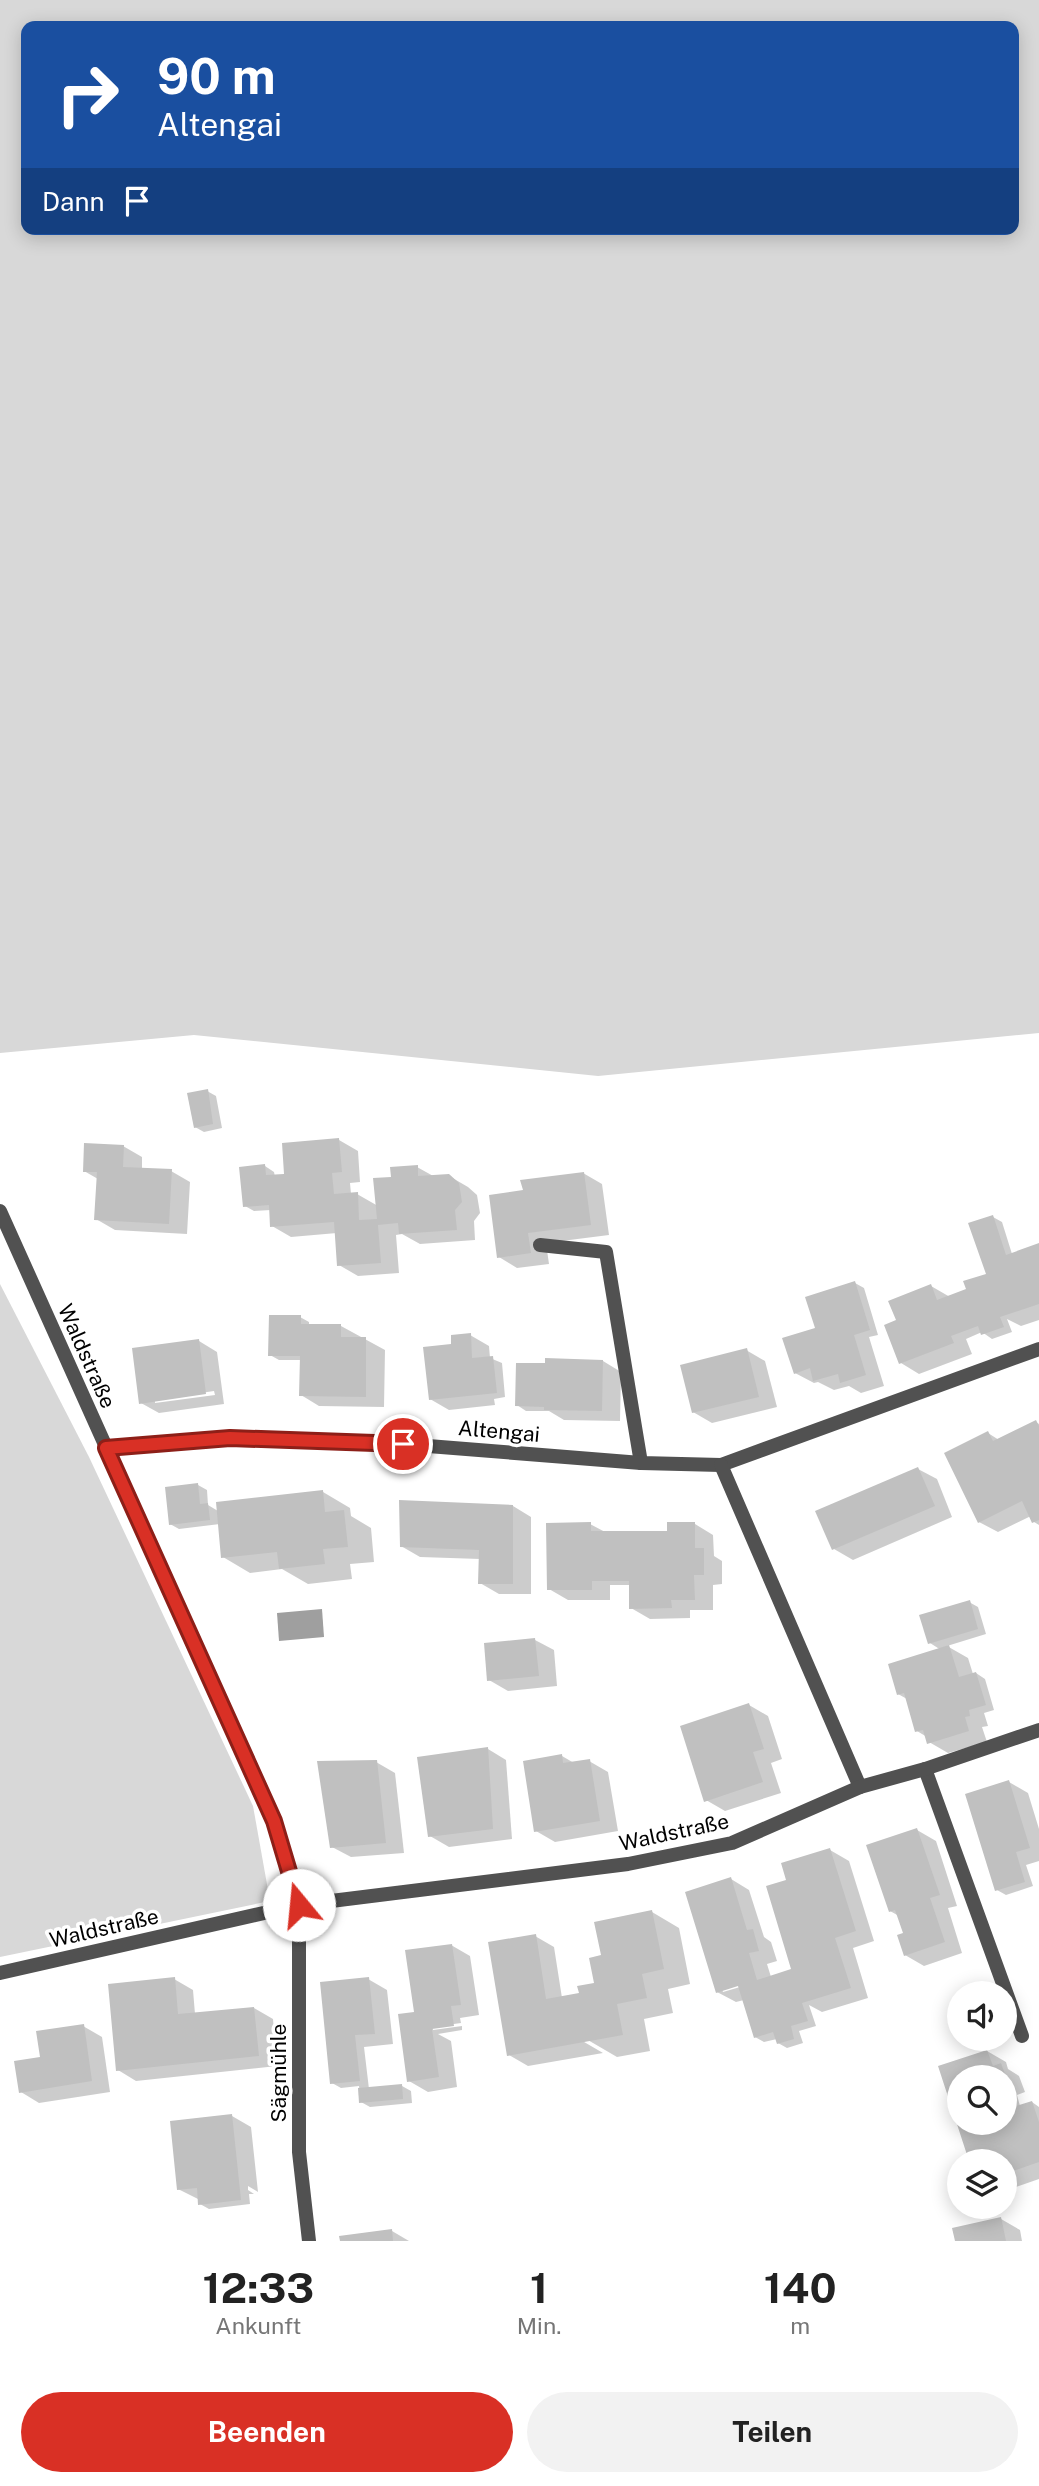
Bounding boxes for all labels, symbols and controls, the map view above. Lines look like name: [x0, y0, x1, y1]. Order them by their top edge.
text: 90 m: [157, 47, 276, 105]
icon: right: [42, 49, 133, 140]
text: Altengai: [157, 106, 282, 143]
icon: arrive: [118, 182, 156, 220]
text: Dann: [42, 186, 104, 217]
street label: Waldstraße: [53, 1300, 121, 1412]
pin: [373, 1414, 433, 1474]
street label: Altengai: [457, 1415, 541, 1447]
icon: arrive: [384, 1425, 422, 1463]
street label: Waldstraße: [617, 1808, 731, 1856]
position arrow: [262, 1868, 336, 1942]
street label: Waldstraße: [47, 1903, 161, 1953]
map controls: [947, 1981, 1017, 2219]
button: sound: [947, 1981, 1017, 2051]
street label: Sägmühle: [266, 2023, 291, 2123]
button: search: [947, 2065, 1017, 2135]
button: layers: [947, 2149, 1017, 2219]
text: 12:33: [203, 2263, 314, 2312]
text: 1: [530, 2263, 548, 2312]
text: 140: [764, 2263, 836, 2312]
text: Ankunft: [215, 2312, 301, 2339]
text: Min.: [517, 2312, 561, 2339]
text: m: [790, 2312, 810, 2339]
button: Beenden: [21, 2392, 513, 2472]
button: Teilen: [527, 2392, 1018, 2472]

